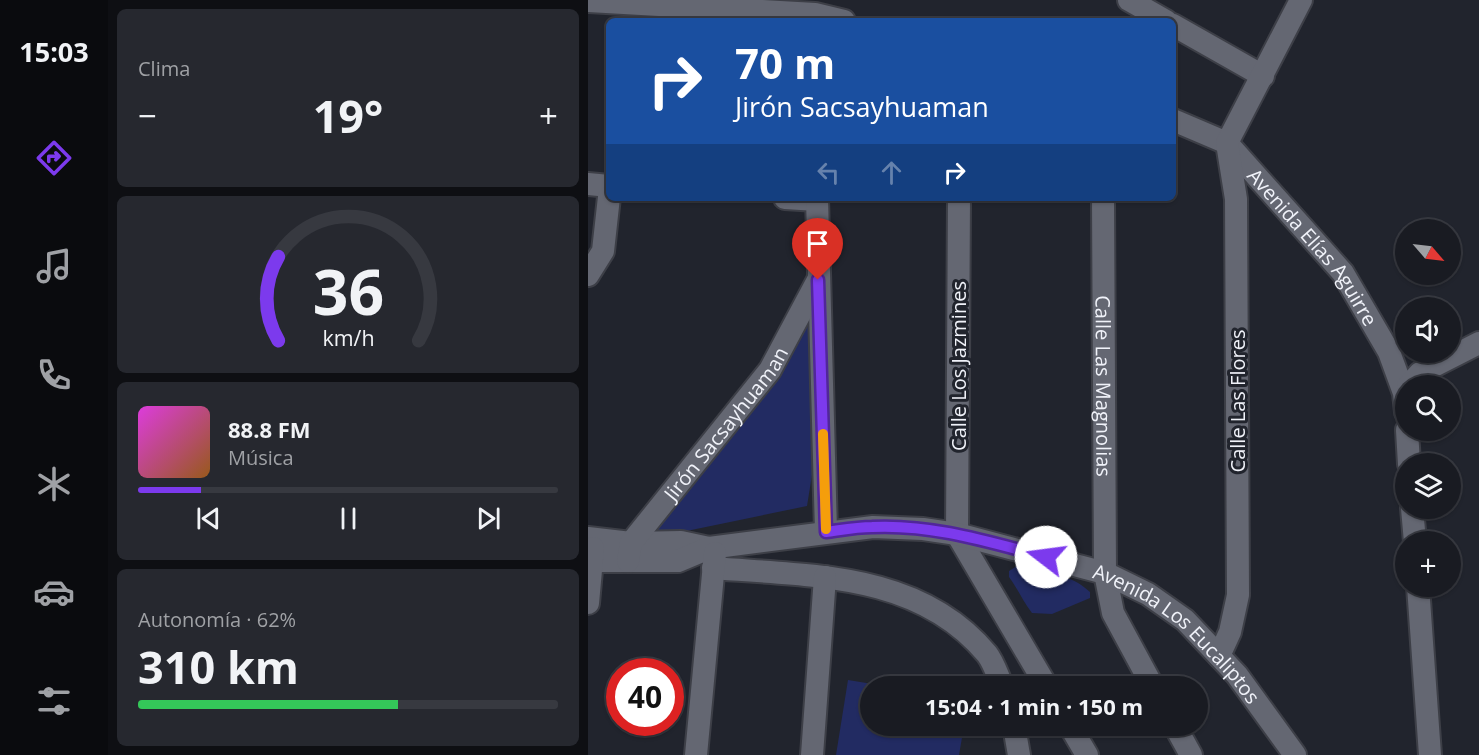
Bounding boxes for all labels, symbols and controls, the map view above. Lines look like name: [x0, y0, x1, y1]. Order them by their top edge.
text: 15:03: [19, 33, 89, 70]
text: 70 m: [735, 34, 835, 91]
icon: right: [636, 42, 714, 120]
text: Clima: [138, 55, 190, 82]
text: 19°: [313, 85, 383, 146]
text: Jirón Sacsayhuaman: [735, 88, 989, 125]
text: −: [138, 93, 157, 138]
text: +: [539, 93, 558, 138]
icon: directions: [33, 137, 75, 179]
icon: left: [812, 156, 845, 189]
icon: ahead: [875, 156, 908, 189]
icon: right: [938, 156, 971, 189]
street label: Avenida Elías Aguirre: [1242, 162, 1384, 331]
pin: [792, 218, 843, 280]
north arrow: [1395, 219, 1461, 285]
map controls: [1395, 219, 1461, 597]
icon: arrive: [801, 227, 834, 260]
icon: music: [33, 245, 75, 287]
text: 36: [312, 248, 384, 333]
street label: Calle Los Jazmines: [945, 281, 972, 451]
street label: Calle Las Magnolias: [1090, 295, 1118, 477]
button: sound: [1395, 297, 1461, 363]
text: km/h: [322, 324, 374, 353]
street label: Calle Las Flores: [1224, 330, 1251, 472]
street label: Jirón Sacsayhuaman: [656, 342, 794, 507]
icon: phone: [33, 354, 75, 396]
button: search: [1395, 375, 1461, 441]
text: 88.8 FM: [228, 414, 311, 444]
text: Música: [228, 444, 294, 471]
button: layers: [1395, 453, 1461, 519]
icon: climate: [33, 463, 75, 505]
icon: previous: [192, 502, 225, 535]
icon: pause: [332, 502, 365, 535]
icon: next: [472, 502, 505, 535]
position arrow: [1014, 525, 1078, 589]
button: +: [1395, 531, 1461, 597]
street label: Avenida Los Eucaliptos: [1090, 557, 1267, 709]
icon: car: [33, 571, 75, 613]
text: Autonomía · 62%: [138, 606, 296, 633]
text: 310 km: [138, 636, 299, 697]
speed limit sign: 40: [606, 658, 684, 736]
icon: filters: [33, 680, 75, 722]
text: 15:04 · 1 min · 150 m: [925, 691, 1143, 721]

